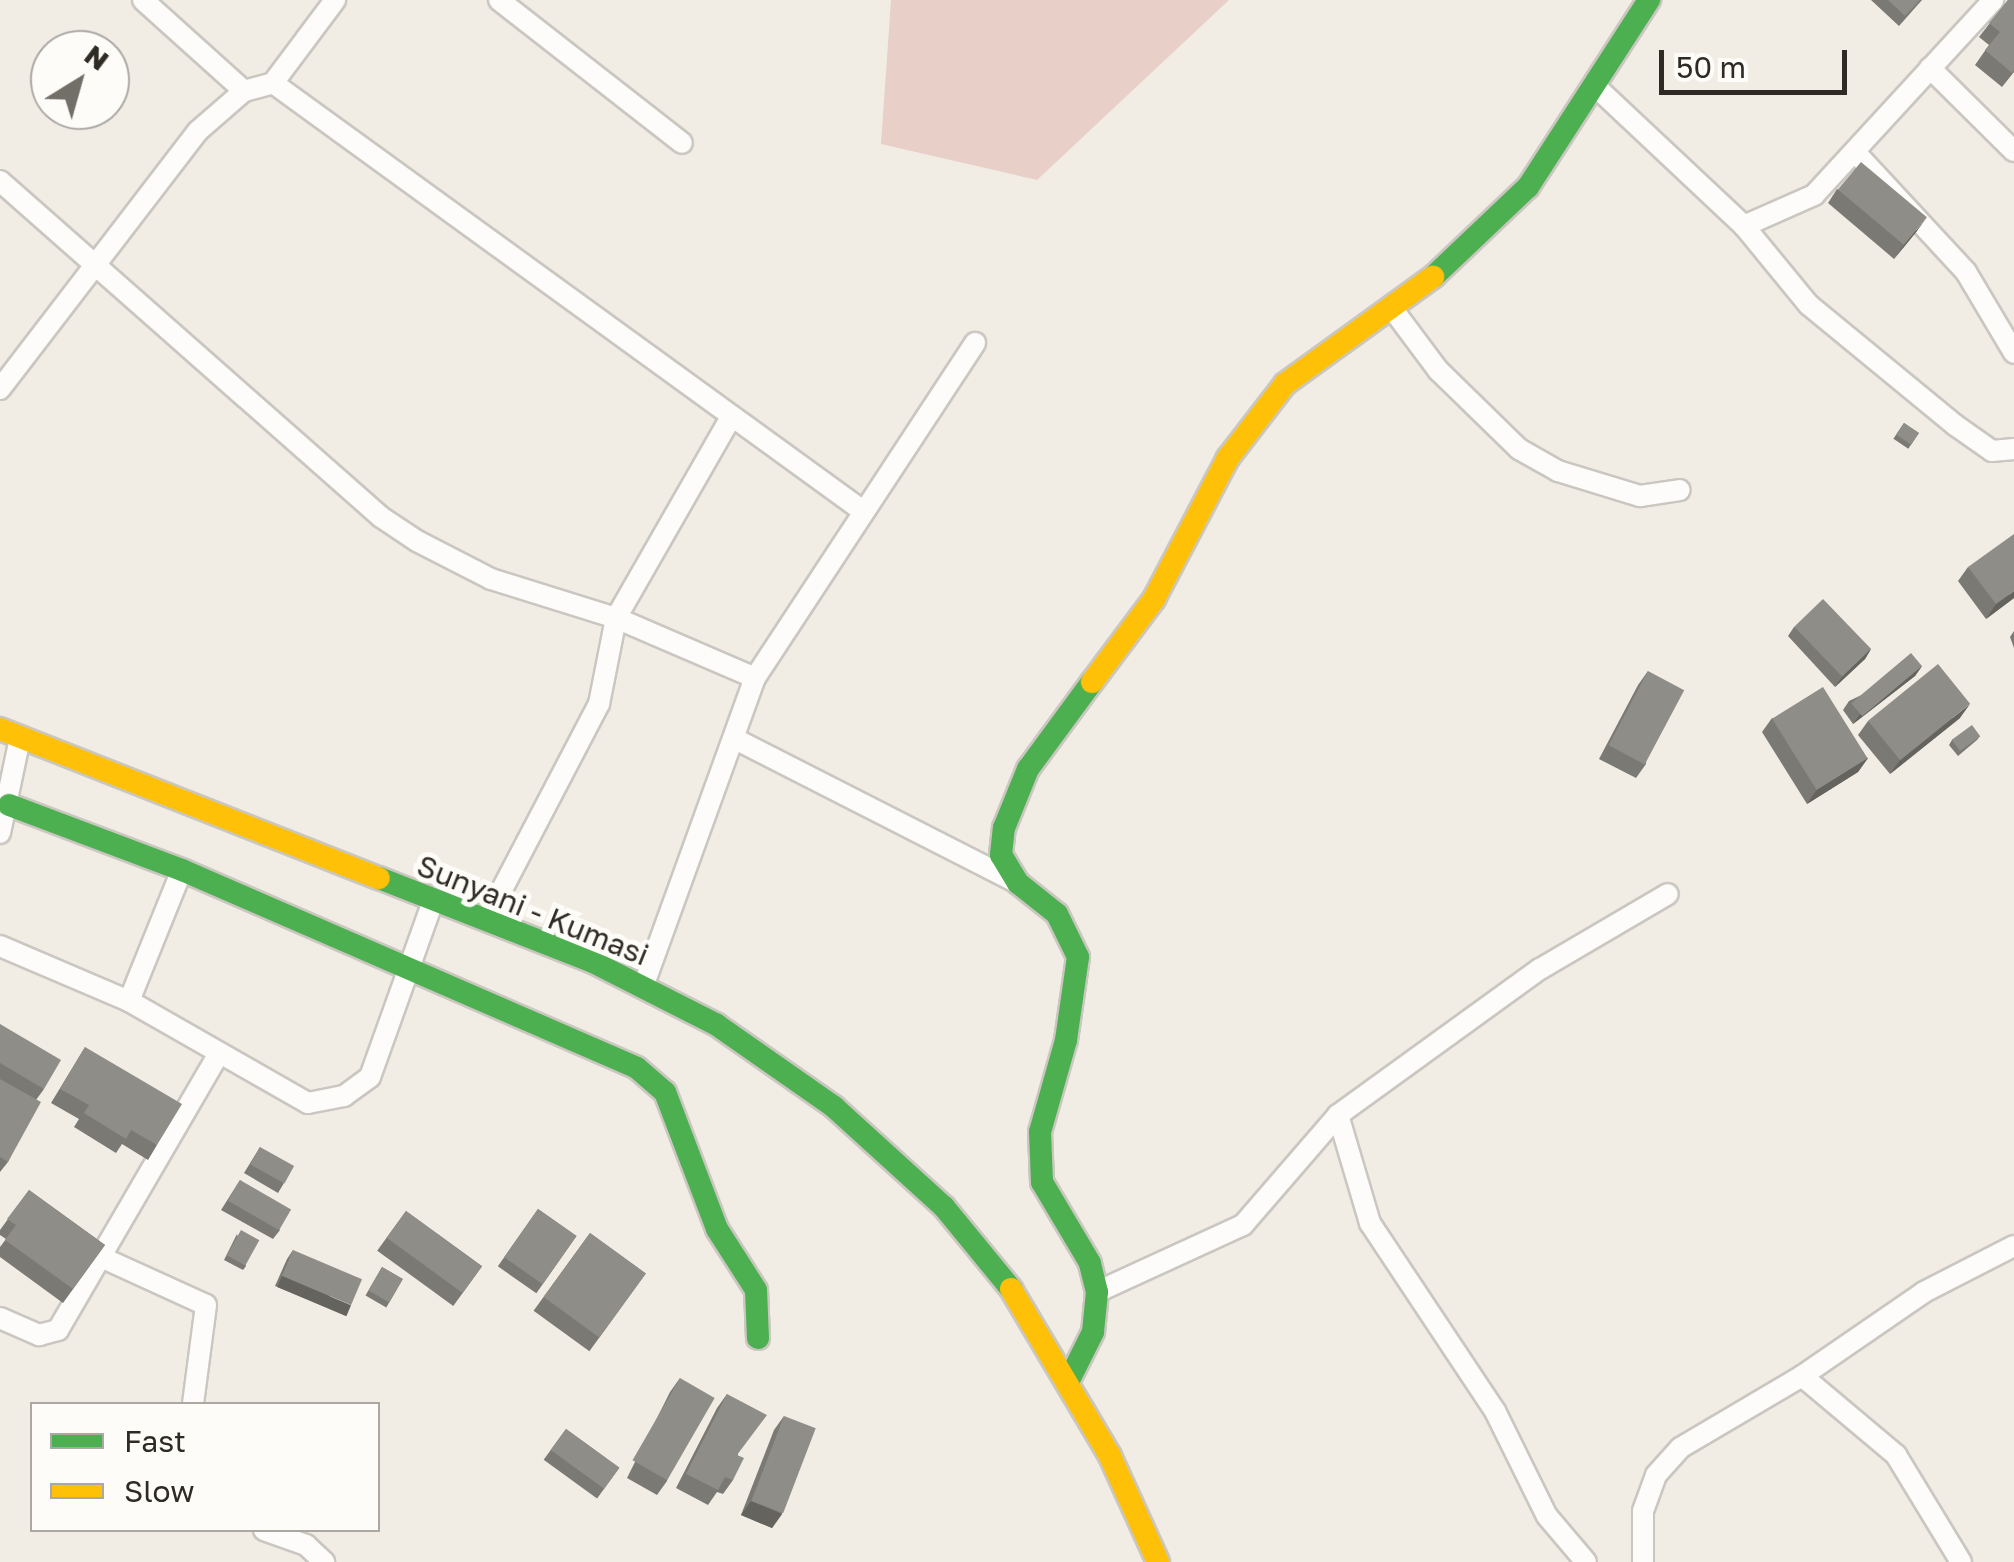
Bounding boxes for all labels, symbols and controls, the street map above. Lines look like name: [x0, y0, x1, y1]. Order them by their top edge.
north arrow: [30, 30, 130, 130]
scale bar: [1664, 30, 1852, 92]
text: N: [79, 38, 116, 77]
text: 50 m: [1676, 49, 1746, 85]
street label: Sunyani - Kumasi: [412, 847, 654, 973]
legend: [30, 1402, 380, 1532]
text: Fast: [124, 1423, 186, 1459]
text: Slow: [124, 1473, 195, 1509]

